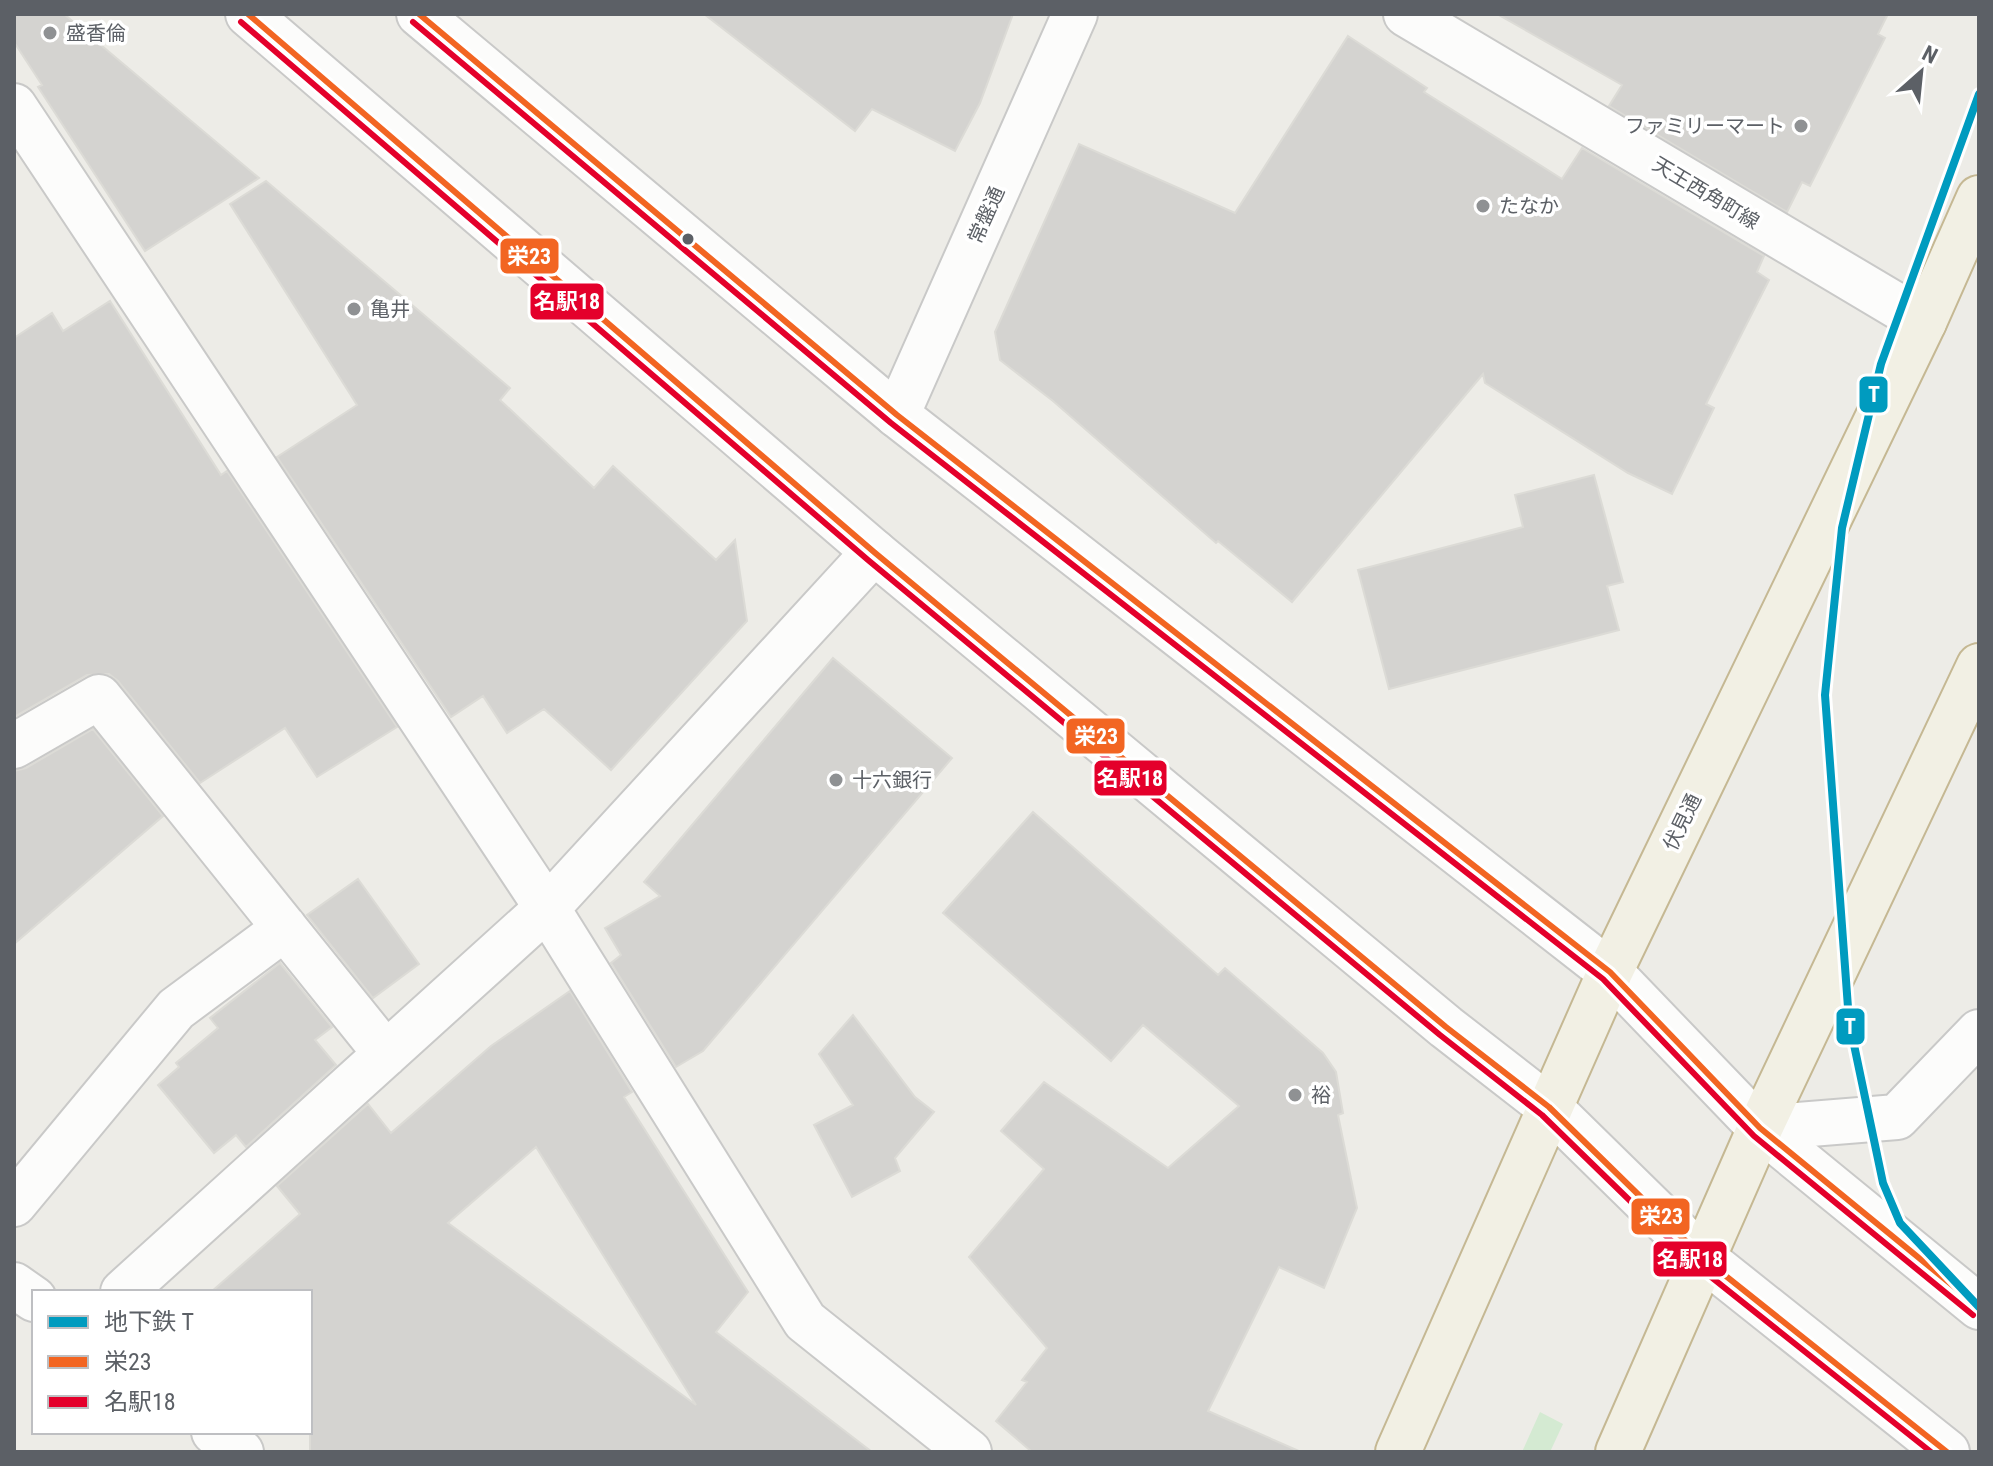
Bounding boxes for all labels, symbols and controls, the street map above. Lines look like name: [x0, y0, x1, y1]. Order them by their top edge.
place label: 盛香倫: [66, 21, 126, 45]
marker: 盛香倫: [41, 24, 59, 42]
north arrow: [1881, 32, 1961, 112]
text: N: [1918, 40, 1942, 69]
place label: ファミリーマート: [1625, 114, 1785, 138]
marker: ファミリーマート: [1792, 117, 1810, 135]
street label: 天王西角町線: [1648, 152, 1764, 234]
street label: 常盤通: [963, 183, 1009, 247]
place label: たなか: [1499, 194, 1559, 218]
marker: たなか: [1474, 197, 1492, 215]
unlabelled marker: [680, 231, 696, 247]
line badge: 栄23: [499, 237, 560, 275]
text: 栄23: [507, 244, 551, 269]
line badge: 名駅18: [529, 282, 605, 321]
text: 名駅18: [534, 289, 600, 314]
place label: 亀井: [370, 297, 410, 321]
marker: 亀井: [345, 300, 363, 318]
line badge: T: [1858, 375, 1889, 414]
text: T: [1868, 382, 1880, 407]
line badge: 栄23: [1065, 717, 1126, 755]
text: 栄23: [1074, 724, 1118, 749]
line badge: 名駅18: [1093, 759, 1168, 797]
text: 名駅18: [1097, 766, 1163, 791]
place label: 十六銀行: [852, 768, 932, 792]
marker: 十六銀行: [827, 771, 845, 789]
street label: 伏見通: [1658, 790, 1706, 854]
line badge: T: [1835, 1007, 1866, 1046]
text: T: [1844, 1014, 1856, 1039]
place label: 裕: [1311, 1083, 1331, 1107]
marker: 裕: [1286, 1086, 1304, 1104]
line badge: 栄23: [1630, 1197, 1691, 1236]
text: 栄23: [1639, 1204, 1683, 1229]
line badge: 名駅18: [1652, 1240, 1728, 1278]
text: 名駅18: [1657, 1247, 1723, 1272]
legend: [32, 1290, 312, 1434]
text: 地下鉄 T: [104, 1308, 194, 1336]
text: 栄23: [104, 1348, 152, 1376]
text: 名駅18: [104, 1388, 176, 1416]

